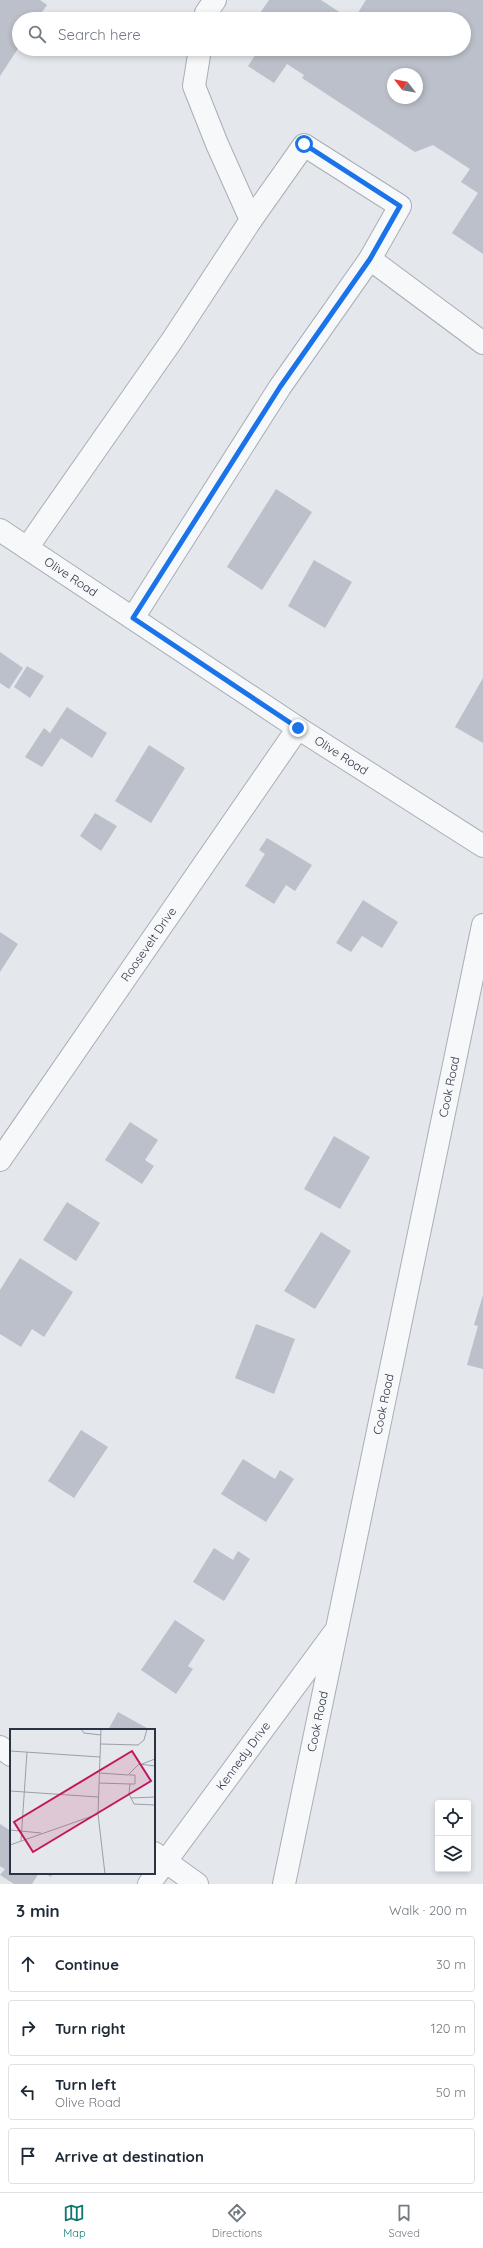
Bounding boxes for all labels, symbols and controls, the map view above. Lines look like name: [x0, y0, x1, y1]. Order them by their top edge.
search box: [12, 12, 471, 56]
icon: search: [26, 23, 48, 45]
text: Search here: [58, 25, 141, 44]
north arrow: [387, 68, 423, 104]
route start: [295, 135, 313, 153]
street label: Olive Road: [42, 554, 101, 600]
route end: [289, 719, 307, 737]
street label: Olive Road: [312, 732, 371, 778]
street label: Roosevelt Drive: [117, 904, 179, 984]
street label: Cook Road: [435, 1055, 463, 1119]
street label: Cook Road: [369, 1372, 397, 1436]
street label: Cook Road: [304, 1690, 331, 1753]
street label: Kennedy Drive: [213, 1718, 273, 1793]
inset map: [10, 1729, 155, 1874]
map controls: [435, 1800, 471, 1872]
button: locate: [435, 1800, 471, 1836]
button: layers: [435, 1836, 471, 1872]
text: 3 min: [16, 1900, 60, 1921]
text: Walk · 200 m: [389, 1902, 467, 1918]
icon: ahead: [17, 1953, 39, 1975]
text: Continue: [55, 1955, 119, 1974]
text: 30 m: [436, 1956, 466, 1972]
icon: right: [17, 2017, 39, 2039]
text: Turn right: [55, 2019, 126, 2038]
text: 120 m: [431, 2020, 466, 2036]
text: Turn left: [55, 2075, 117, 2094]
icon: left: [17, 2081, 39, 2103]
text: 50 m: [436, 2084, 466, 2100]
text: Olive Road: [55, 2094, 121, 2110]
icon: arrive: [17, 2145, 39, 2167]
text: Arrive at destination: [55, 2147, 204, 2166]
tab: Map: [63, 2202, 86, 2240]
tab: Directions: [212, 2202, 262, 2240]
tab: Saved: [388, 2202, 420, 2240]

